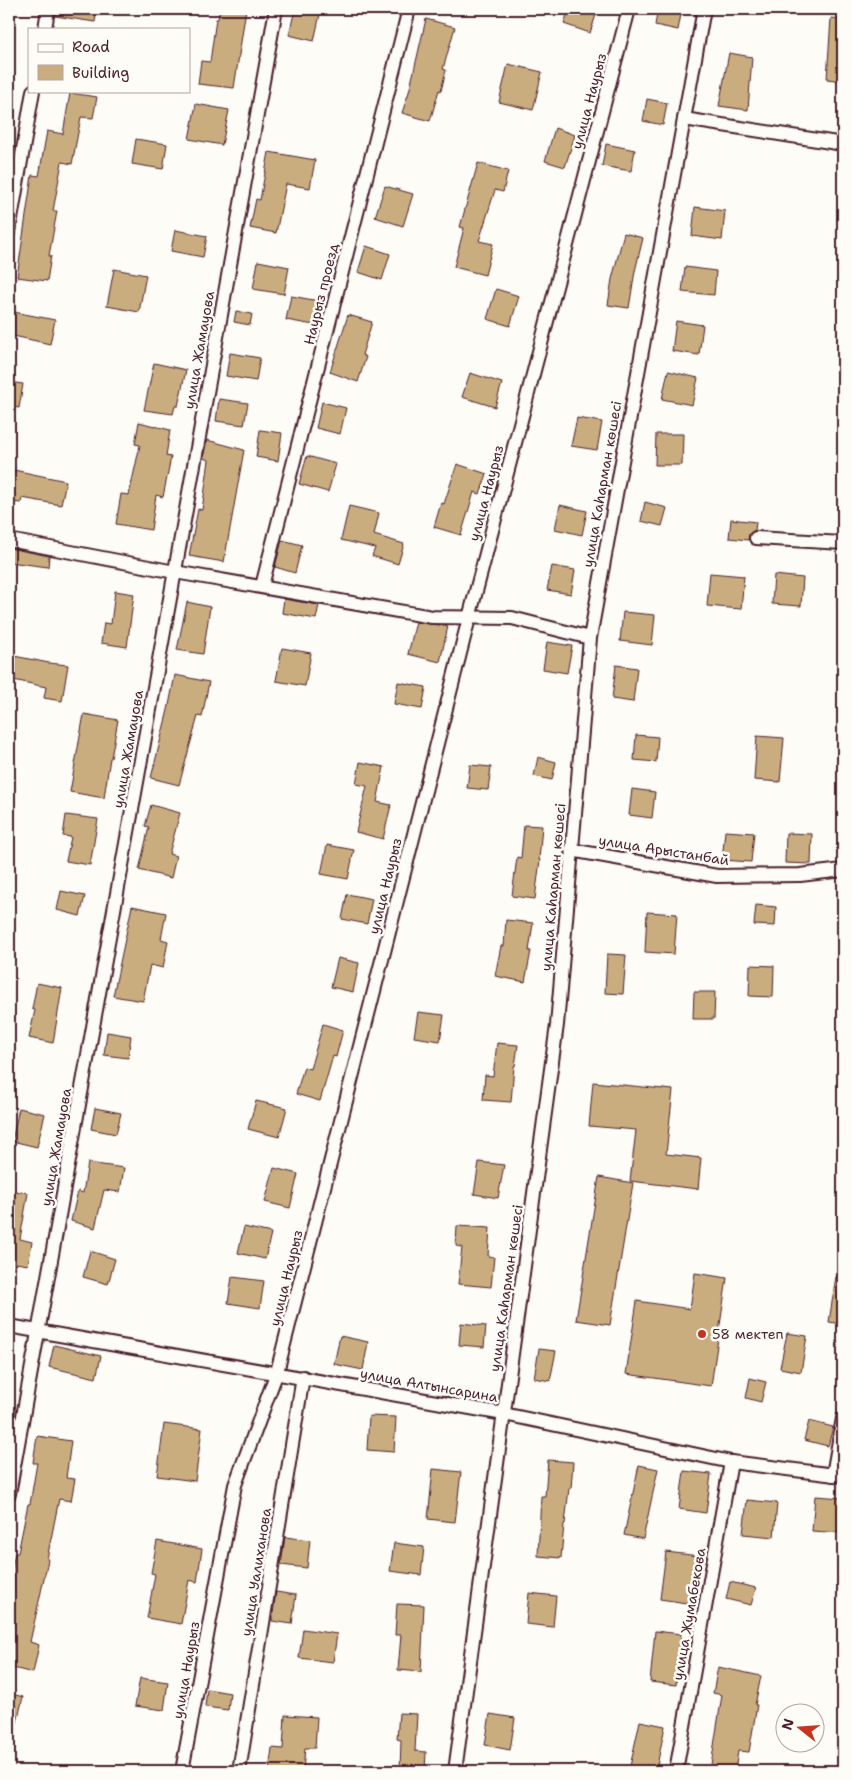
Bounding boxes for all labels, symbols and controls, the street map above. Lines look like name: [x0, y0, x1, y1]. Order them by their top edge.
legend: [28, 28, 190, 92]
text: Road: [72, 37, 110, 57]
street label: улица Наурыз: [568, 51, 610, 151]
text: Building: [72, 63, 129, 83]
street label: Наурыз проезд: [300, 241, 342, 347]
street label: улица Жамауова: [180, 289, 218, 411]
street label: улица Каһарман көшесі: [578, 399, 626, 569]
street label: улица Наурыз: [465, 443, 507, 543]
street label: улица Жамауова: [109, 688, 147, 810]
street label: улица Каһарман көшесі: [537, 802, 569, 972]
street label: улица Арыстанбай: [597, 831, 731, 869]
street label: улица Наурыз: [364, 836, 406, 936]
street label: улица Жамауова: [37, 1086, 75, 1208]
street label: улица Каһарман көшесі: [485, 1203, 527, 1373]
street label: улица Наурыз: [265, 1228, 307, 1328]
place label: 58 мектеп: [712, 1325, 784, 1343]
marker: 58 мектеп: [696, 1328, 708, 1340]
street label: улица Алтынсарина: [359, 1364, 499, 1406]
street label: улица Уалиханова: [237, 1506, 275, 1637]
street label: улица Жумабекова: [668, 1546, 710, 1682]
street label: улица Наурыз: [169, 1620, 203, 1720]
north arrow: [774, 1702, 824, 1752]
text: N: [777, 1716, 798, 1732]

